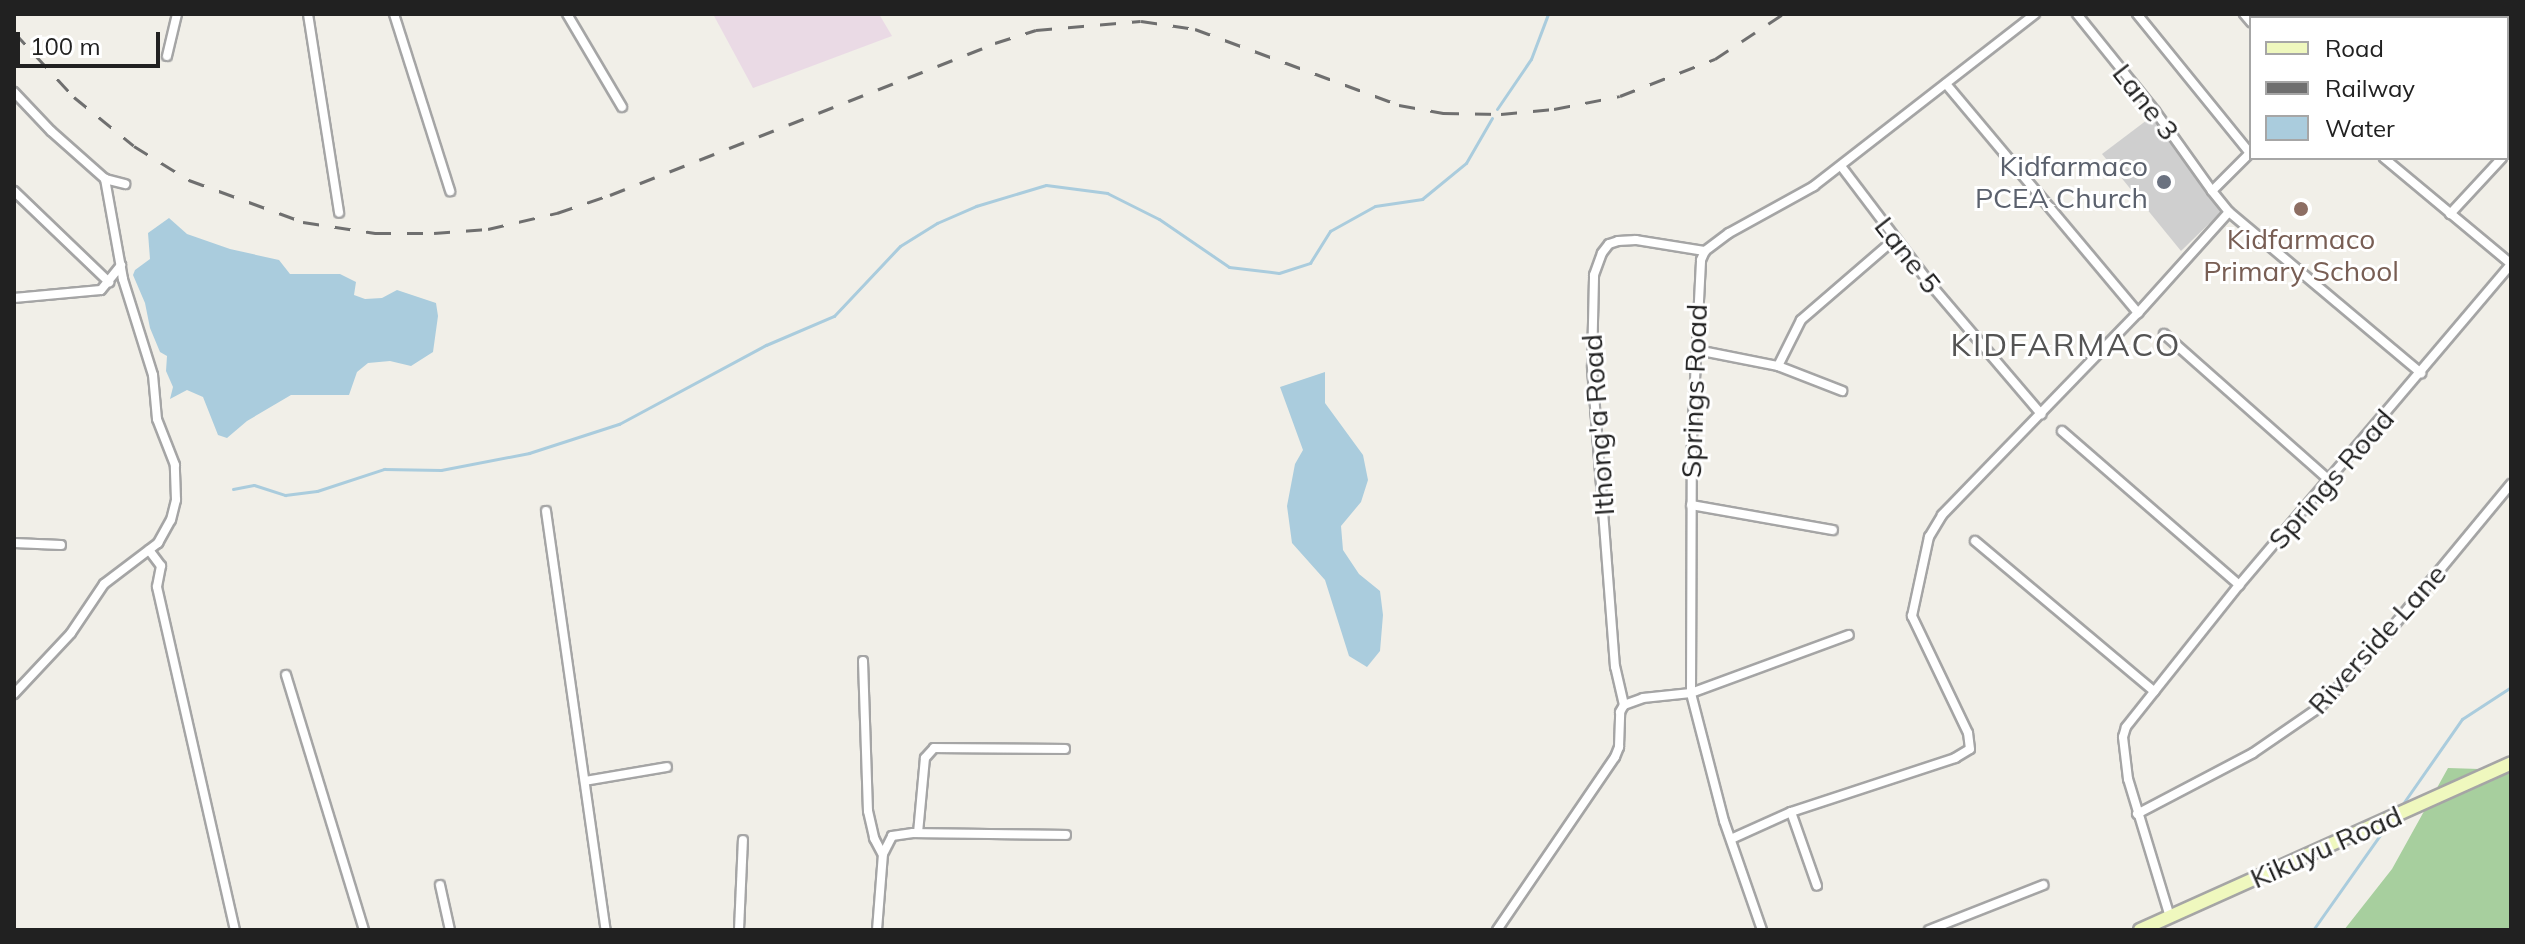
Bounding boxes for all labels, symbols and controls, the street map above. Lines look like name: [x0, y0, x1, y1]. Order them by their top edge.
scale bar: [20, 16, 164, 66]
legend: [2249, 16, 2509, 160]
text: 100 m: [30, 31, 101, 61]
text: Road: [2325, 33, 2384, 63]
street label: Lane 3: [2106, 57, 2186, 147]
text: Railway: [2325, 73, 2415, 103]
text: Water: [2325, 113, 2395, 143]
place label: Kidfarmaco PCEA Church: [1975, 149, 2148, 215]
marker: Kidfarmaco PCEA Church: [2155, 173, 2173, 191]
marker: Kidfarmaco Primary School: [2292, 200, 2310, 218]
street label: Lane 5: [1868, 210, 1948, 300]
place label: Kidfarmaco Primary School: [2203, 222, 2399, 288]
street label: Springs Road: [1674, 303, 1714, 479]
district label: KIDFARMACO: [1951, 325, 2181, 363]
street label: Ithong'a Road: [1575, 333, 1621, 517]
street label: Springs Road: [2261, 402, 2401, 556]
street label: Riverside Lane: [2301, 557, 2453, 721]
street label: Kikuyu Road: [2245, 799, 2407, 895]

